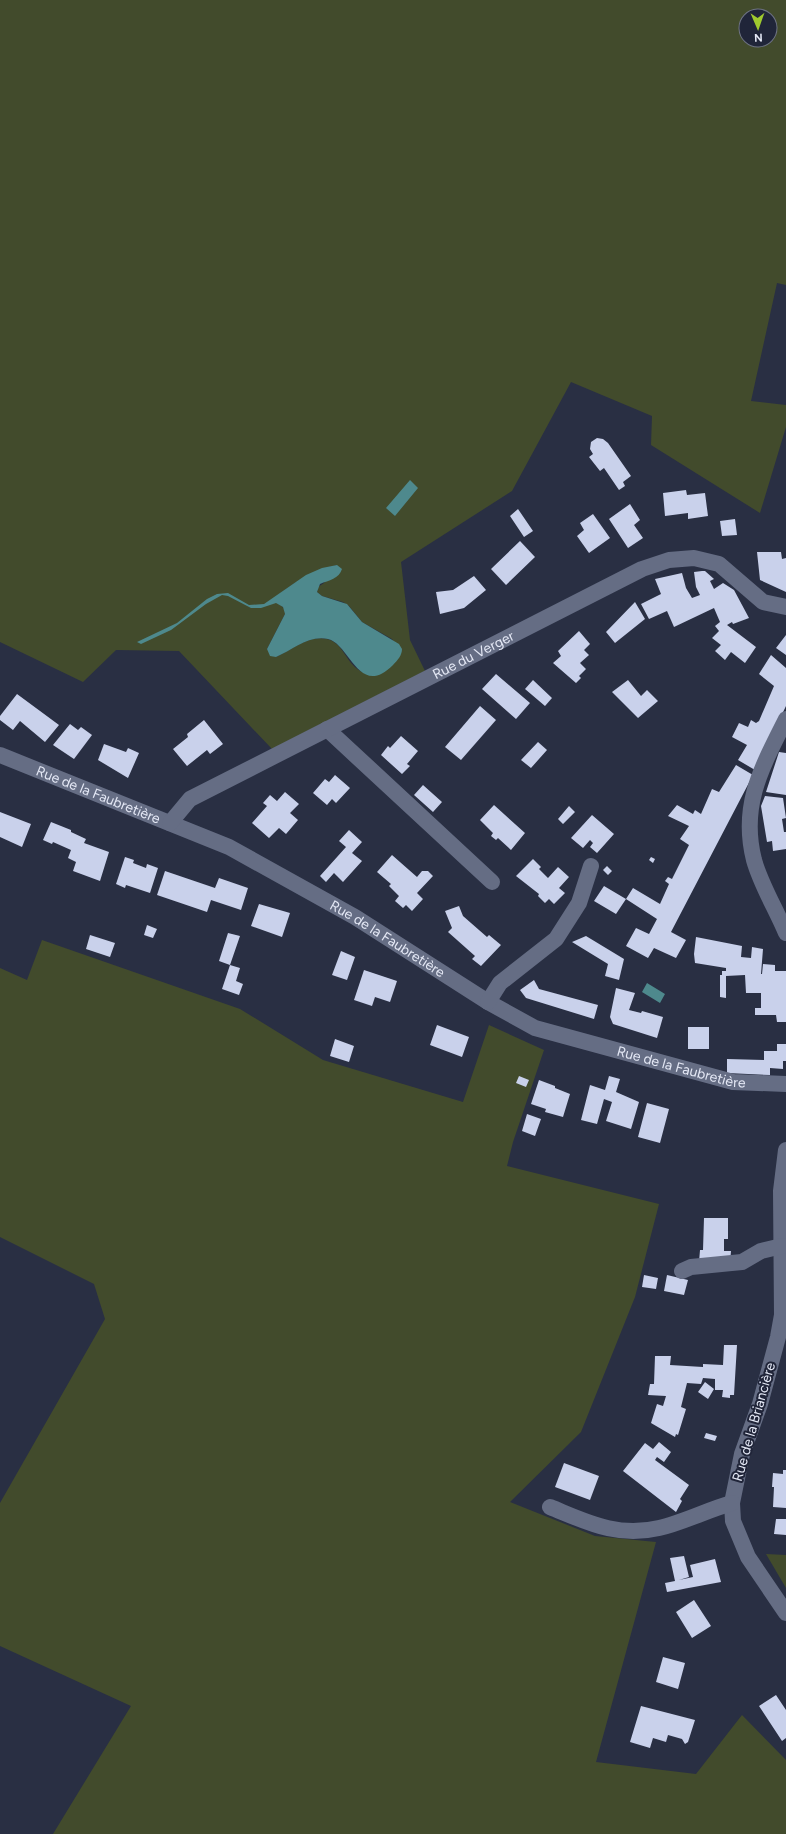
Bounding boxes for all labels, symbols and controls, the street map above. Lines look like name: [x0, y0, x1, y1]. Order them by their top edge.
north arrow: [738, 8, 778, 48]
text: N: [754, 31, 763, 44]
street label: Rue du Verger: [430, 627, 517, 683]
street label: Rue de la Faubretière: [34, 762, 163, 827]
street label: Rue de la Faubretière: [327, 896, 449, 981]
street label: Rue de la Faubretière: [615, 1042, 746, 1091]
street label: Rue de la Briancière: [729, 1360, 779, 1483]

